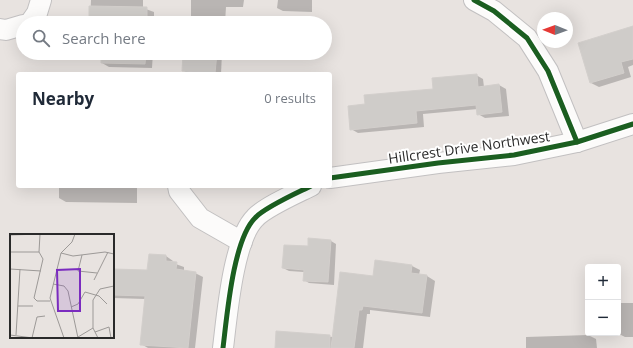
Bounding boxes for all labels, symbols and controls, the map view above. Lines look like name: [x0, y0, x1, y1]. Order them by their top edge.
north arrow: [537, 12, 573, 48]
search box: [16, 16, 332, 60]
icon: search: [30, 27, 52, 49]
text: Search here: [62, 28, 146, 48]
text: Nearby: [32, 87, 94, 110]
text: 0 results: [264, 89, 316, 107]
street label: Hillcrest Drive Northwest: [387, 126, 551, 168]
inset map: [10, 234, 114, 338]
map controls: [585, 264, 621, 336]
button: +: [585, 264, 621, 300]
button: −: [585, 300, 621, 336]

